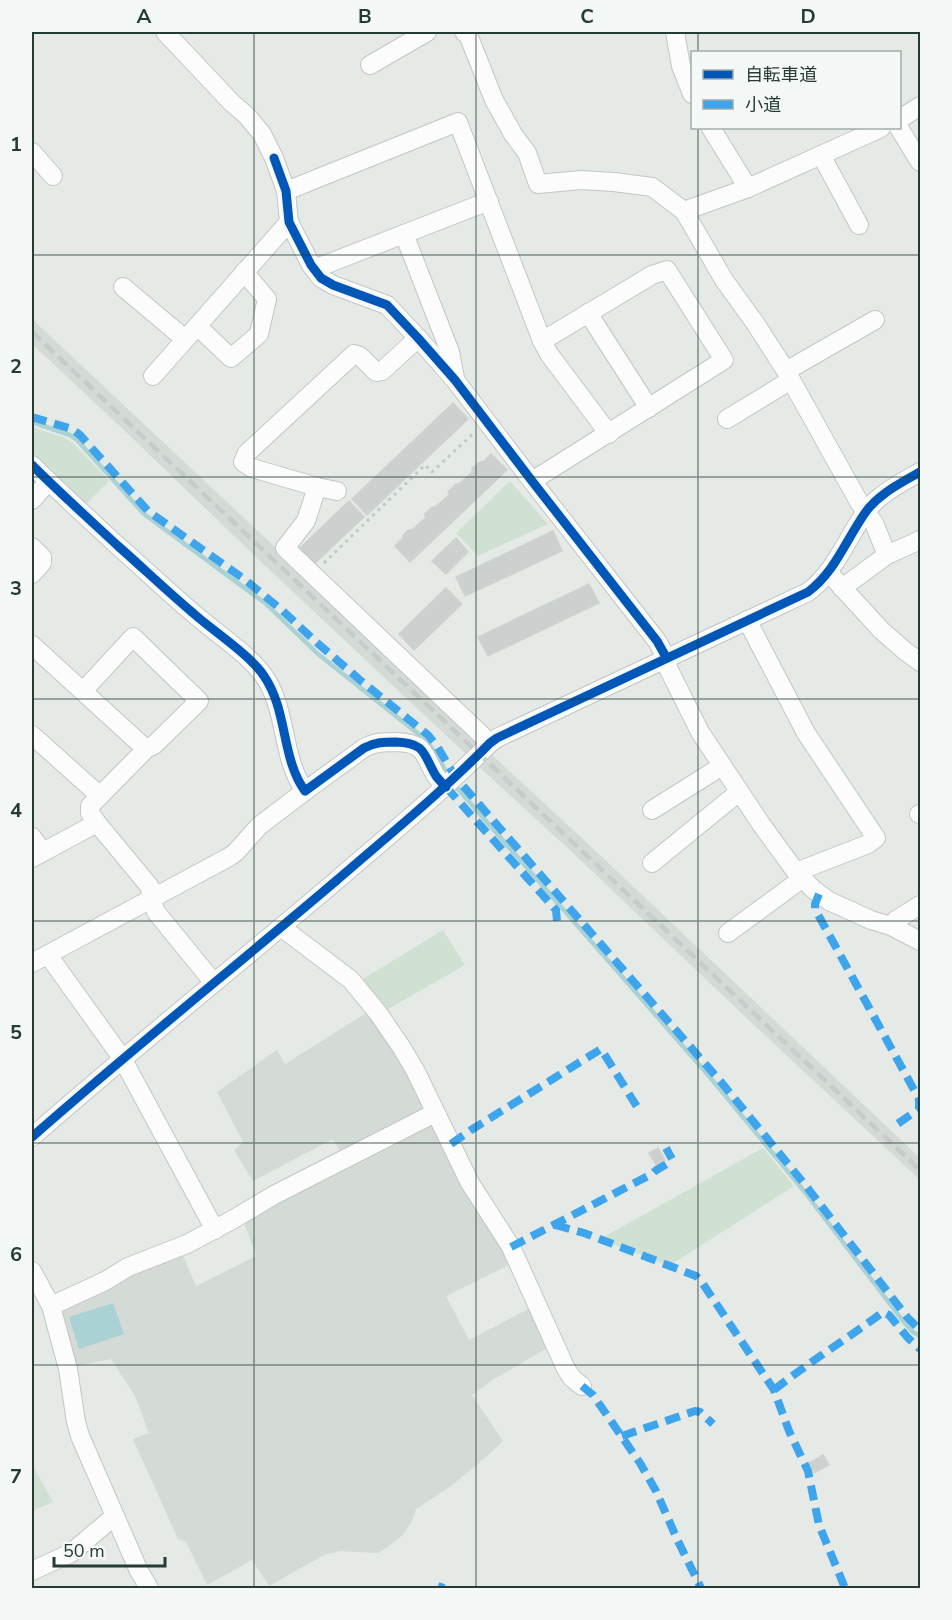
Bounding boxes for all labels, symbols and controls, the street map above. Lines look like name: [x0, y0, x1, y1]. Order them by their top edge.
text: A: [137, 3, 152, 30]
text: B: [358, 3, 372, 30]
text: C: [580, 3, 594, 30]
text: D: [800, 3, 816, 30]
legend: [691, 51, 901, 129]
text: 自転車道: [745, 63, 817, 87]
text: 小道: [745, 93, 781, 117]
text: 1: [10, 131, 22, 158]
text: 2: [10, 353, 22, 380]
text: 3: [10, 575, 22, 602]
text: 4: [10, 797, 22, 824]
text: 5: [10, 1019, 22, 1046]
text: 6: [10, 1241, 22, 1268]
text: 7: [10, 1463, 22, 1490]
scale bar: [54, 1530, 165, 1568]
text: 50 m: [63, 1539, 105, 1563]

